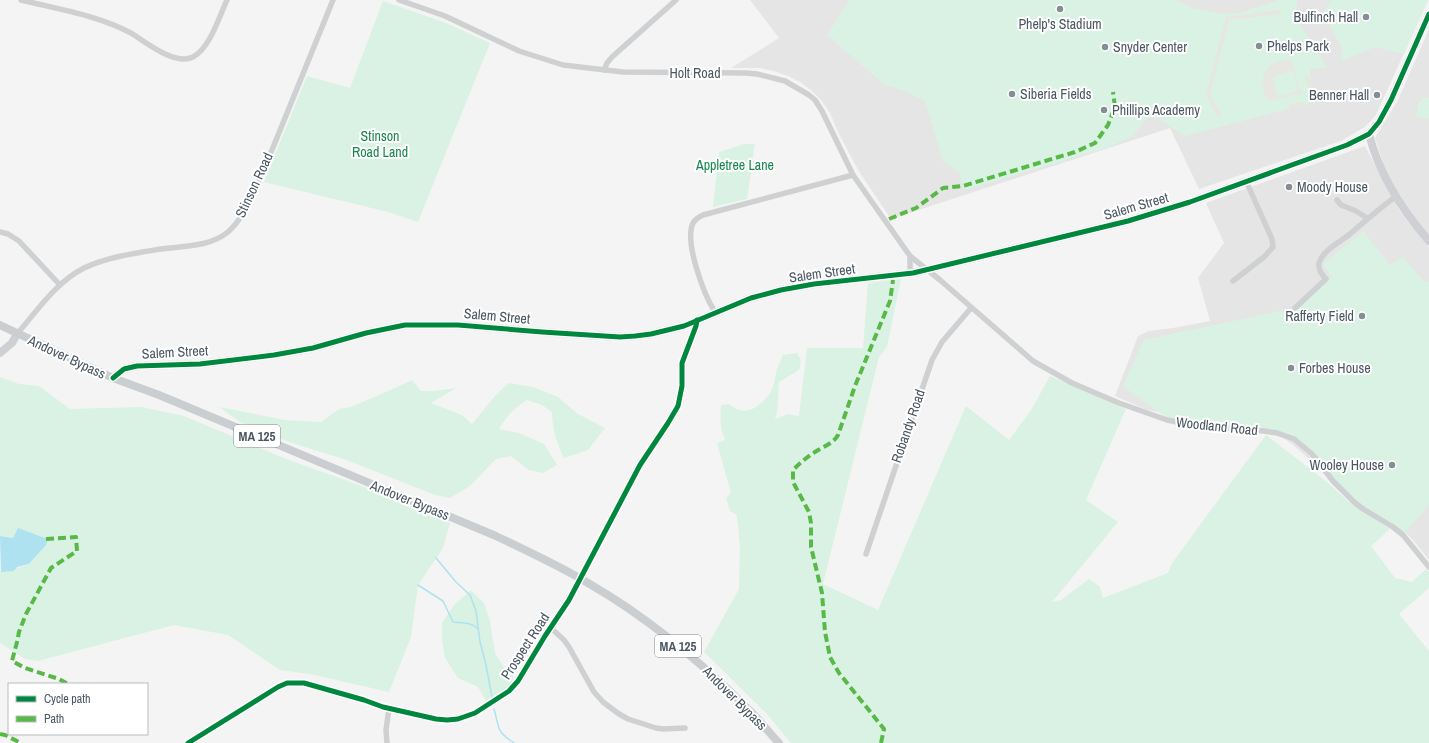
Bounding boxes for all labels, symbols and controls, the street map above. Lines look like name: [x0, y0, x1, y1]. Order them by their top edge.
marker: Phelp's Stadium: [1055, 4, 1065, 14]
place label: Bulfinch Hall: [1294, 8, 1358, 26]
marker: Bulfinch Hall: [1361, 12, 1371, 22]
place label: Phelp's Stadium: [1018, 15, 1102, 33]
place label: Phelps Park: [1267, 37, 1329, 55]
place label: Snyder Center: [1113, 38, 1187, 56]
marker: Phelps Park: [1254, 41, 1264, 51]
marker: Snyder Center: [1100, 42, 1110, 52]
street label: Holt Road: [669, 64, 721, 82]
place label: Siberia Fields: [1020, 85, 1092, 103]
place label: Benner Hall: [1309, 86, 1369, 104]
marker: Siberia Fields: [1007, 89, 1017, 99]
marker: Benner Hall: [1372, 90, 1382, 100]
place label: Phillips Academy: [1112, 101, 1200, 119]
marker: Phillips Academy: [1099, 105, 1109, 115]
park label: Stinson Road Land: [352, 127, 408, 161]
street label: Stinson Road: [231, 150, 277, 220]
park label: Appletree Lane: [695, 156, 774, 174]
place label: Moody House: [1297, 178, 1368, 196]
marker: Moody House: [1284, 182, 1294, 192]
street label: Salem Street: [1102, 188, 1170, 224]
street label: Salem Street: [788, 259, 856, 287]
street label: Salem Street: [463, 304, 531, 328]
place label: Rafferty Field: [1285, 307, 1354, 325]
marker: Rafferty Field: [1357, 311, 1367, 321]
street label: Andover Bypass: [24, 331, 109, 383]
street label: Salem Street: [141, 341, 209, 363]
place label: Forbes House: [1299, 359, 1371, 377]
marker: Forbes House: [1286, 363, 1296, 373]
street label: Robandy Road: [887, 387, 929, 465]
street label: Woodland Road: [1175, 413, 1259, 439]
road number: MA 125: [234, 425, 280, 447]
place label: Wooley House: [1310, 456, 1384, 474]
marker: Wooley House: [1387, 460, 1397, 470]
street label: Andover Bypass: [367, 476, 452, 524]
street label: Prospect Road: [497, 609, 553, 683]
road number: MA 125: [655, 635, 701, 657]
street label: Andover Bypass: [698, 661, 771, 734]
legend: [8, 683, 148, 735]
text: Cycle path: [44, 691, 91, 707]
text: Path: [44, 711, 64, 727]

